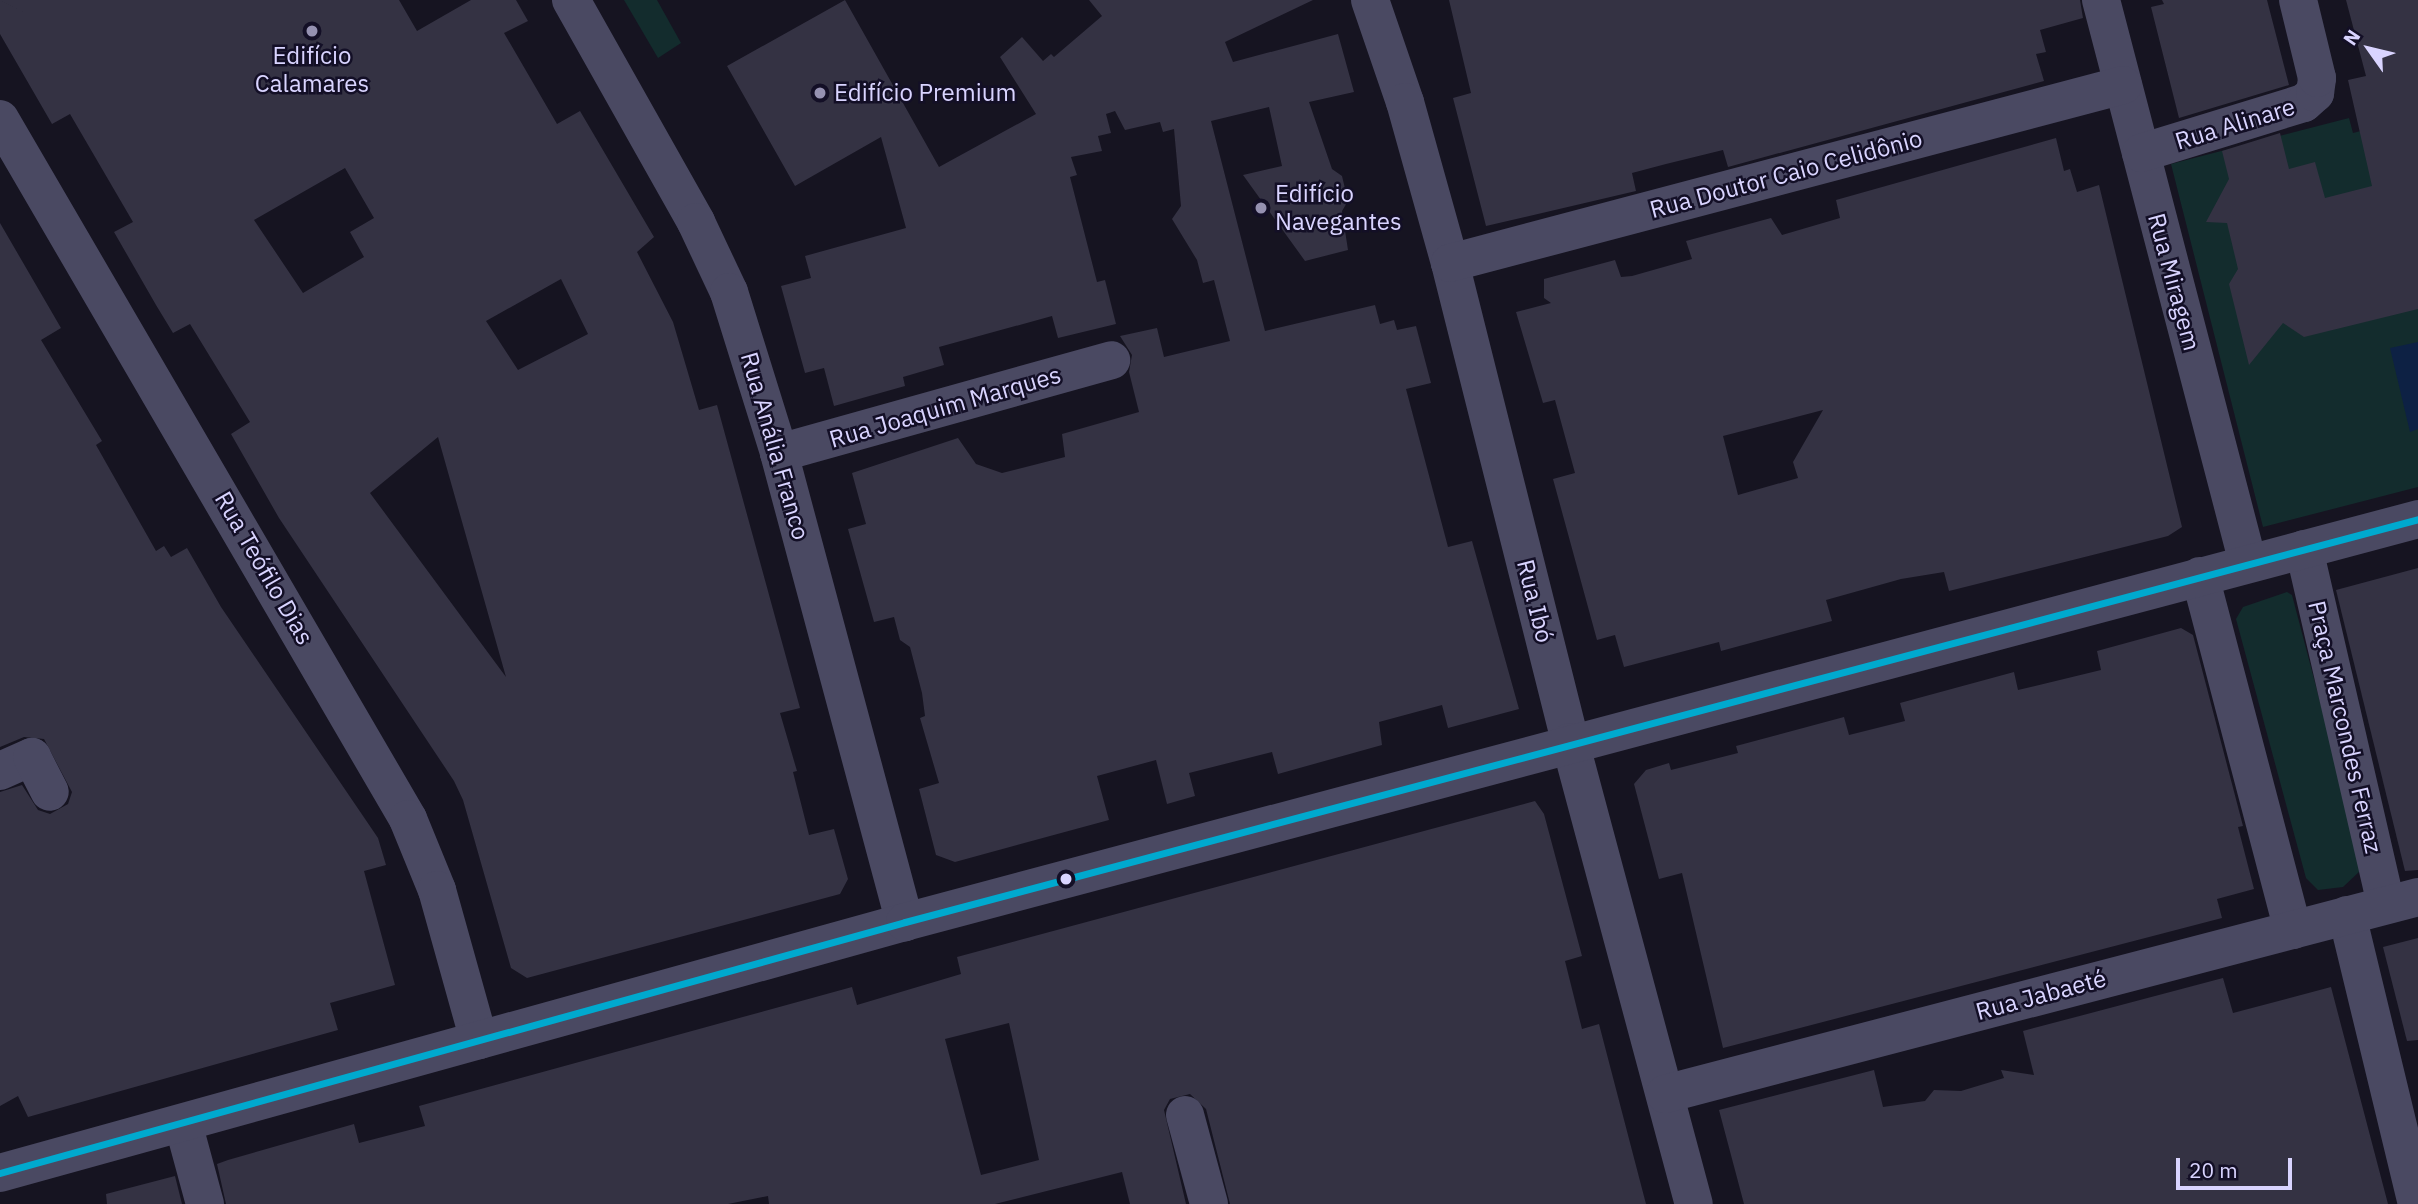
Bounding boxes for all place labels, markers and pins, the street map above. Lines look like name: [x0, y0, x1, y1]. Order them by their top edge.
marker: Edifício Calamares: [304, 23, 320, 39]
place label: Edifício Calamares: [255, 42, 369, 98]
place label: Edifício Premium: [834, 79, 1016, 107]
marker: Edifício Premium: [812, 85, 828, 101]
place label: Edifício Navegantes: [1275, 180, 1402, 236]
marker: Edifício Navegantes: [1253, 200, 1269, 216]
unlabelled marker: [1059, 872, 1073, 886]

